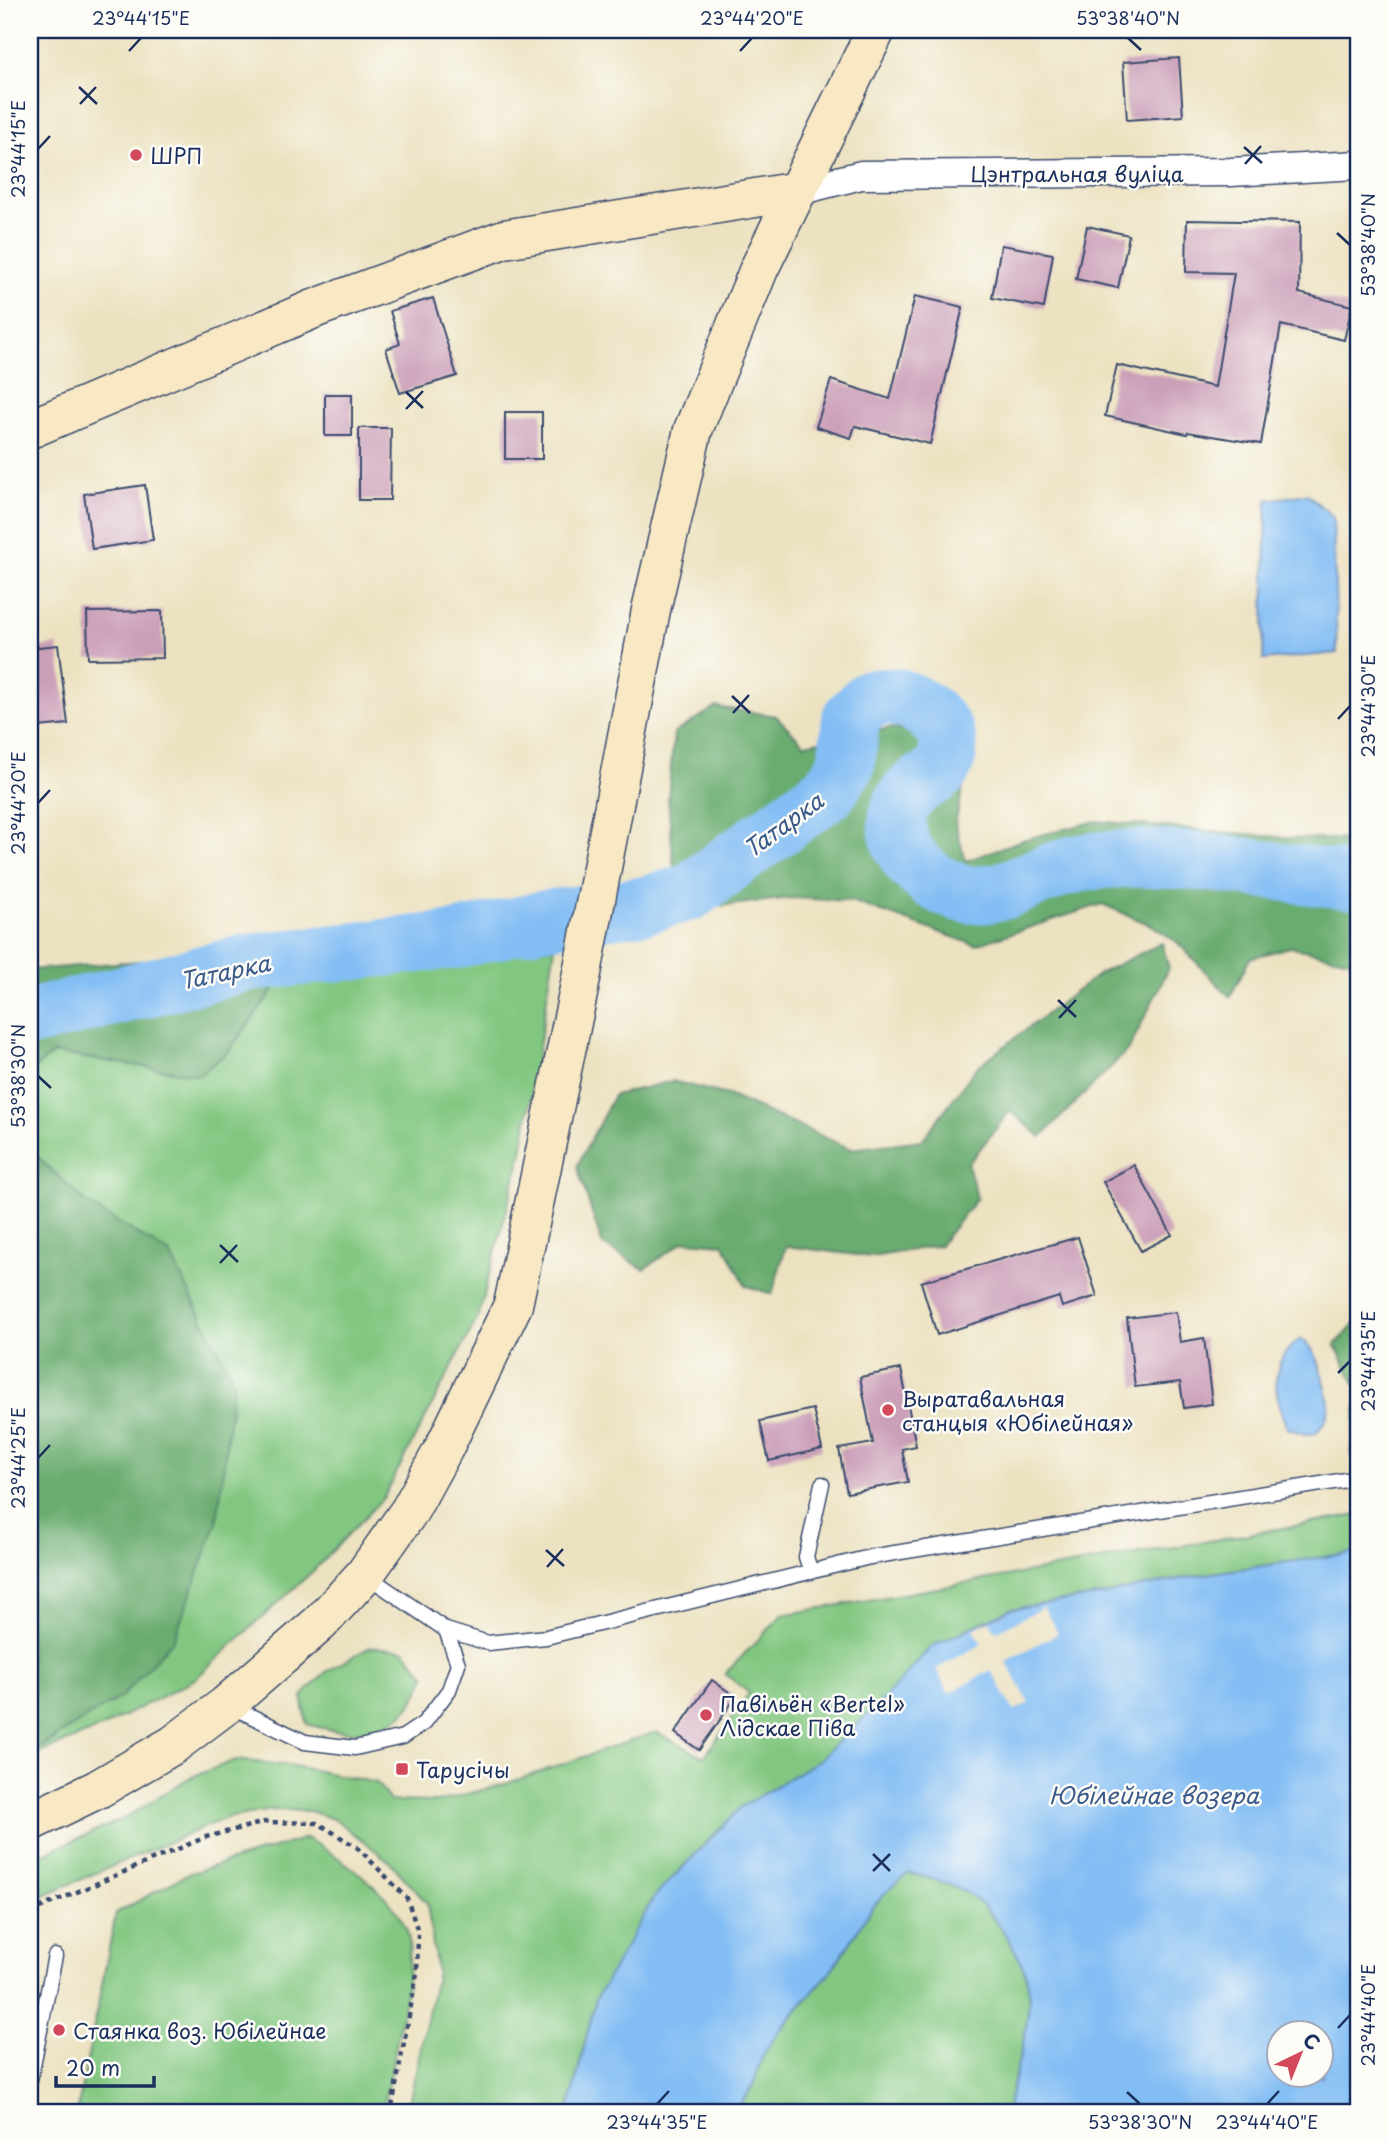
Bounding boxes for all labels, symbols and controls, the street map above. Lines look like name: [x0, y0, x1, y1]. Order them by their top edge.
text: 23°44'15"E: [92, 4, 190, 31]
text: 23°44'20"E: [700, 4, 804, 31]
text: 53°38'40"N: [1076, 4, 1180, 31]
text: 23°44'15"E: [4, 100, 31, 198]
place label: ШРП: [150, 139, 202, 171]
marker: ШРП: [128, 147, 144, 163]
street label: Цэнтральная вуліца: [970, 157, 1184, 189]
text: 53°38'40"N: [1354, 193, 1381, 297]
text: 23°44'30"E: [1354, 654, 1381, 758]
text: 23°44'20"E: [4, 751, 31, 855]
water label: Татарка: [736, 783, 831, 865]
water label: Татарка: [177, 944, 274, 998]
text: 53°38'30"N: [4, 1024, 31, 1128]
text: 23°44'35"E: [1354, 1310, 1381, 1412]
place label: Выратавальная станцыя «Юбілейная»: [902, 1382, 1133, 1438]
marker: Выратавальная станцыя «Юбілейная»: [880, 1402, 896, 1418]
text: 23°44'25"E: [4, 1407, 31, 1509]
place label: Павільён «Bertel» Лідскае Піва: [720, 1687, 905, 1743]
marker: Павільён «Bertel» Лідскае Піва: [698, 1707, 714, 1723]
place label: Тарусічы: [416, 1753, 510, 1785]
marker: Тарусічы: [394, 1761, 410, 1777]
water label: Юбілейнае возера: [1049, 1777, 1260, 1812]
text: 23°44'40"E: [1354, 1964, 1381, 2066]
place label: Стаянка воз. Юбілейнае: [73, 2014, 326, 2046]
north arrow: [1266, 2020, 1336, 2090]
marker: Стаянка воз. Юбілейнае: [51, 2022, 67, 2038]
text: С: [1297, 2026, 1327, 2056]
scale bar: [56, 2044, 154, 2088]
text: 20 m: [66, 2051, 120, 2083]
text: 23°44'35"E: [606, 2108, 708, 2135]
text: 53°38'30"N: [1088, 2108, 1192, 2135]
text: 23°44'40"E: [1216, 2108, 1318, 2135]

